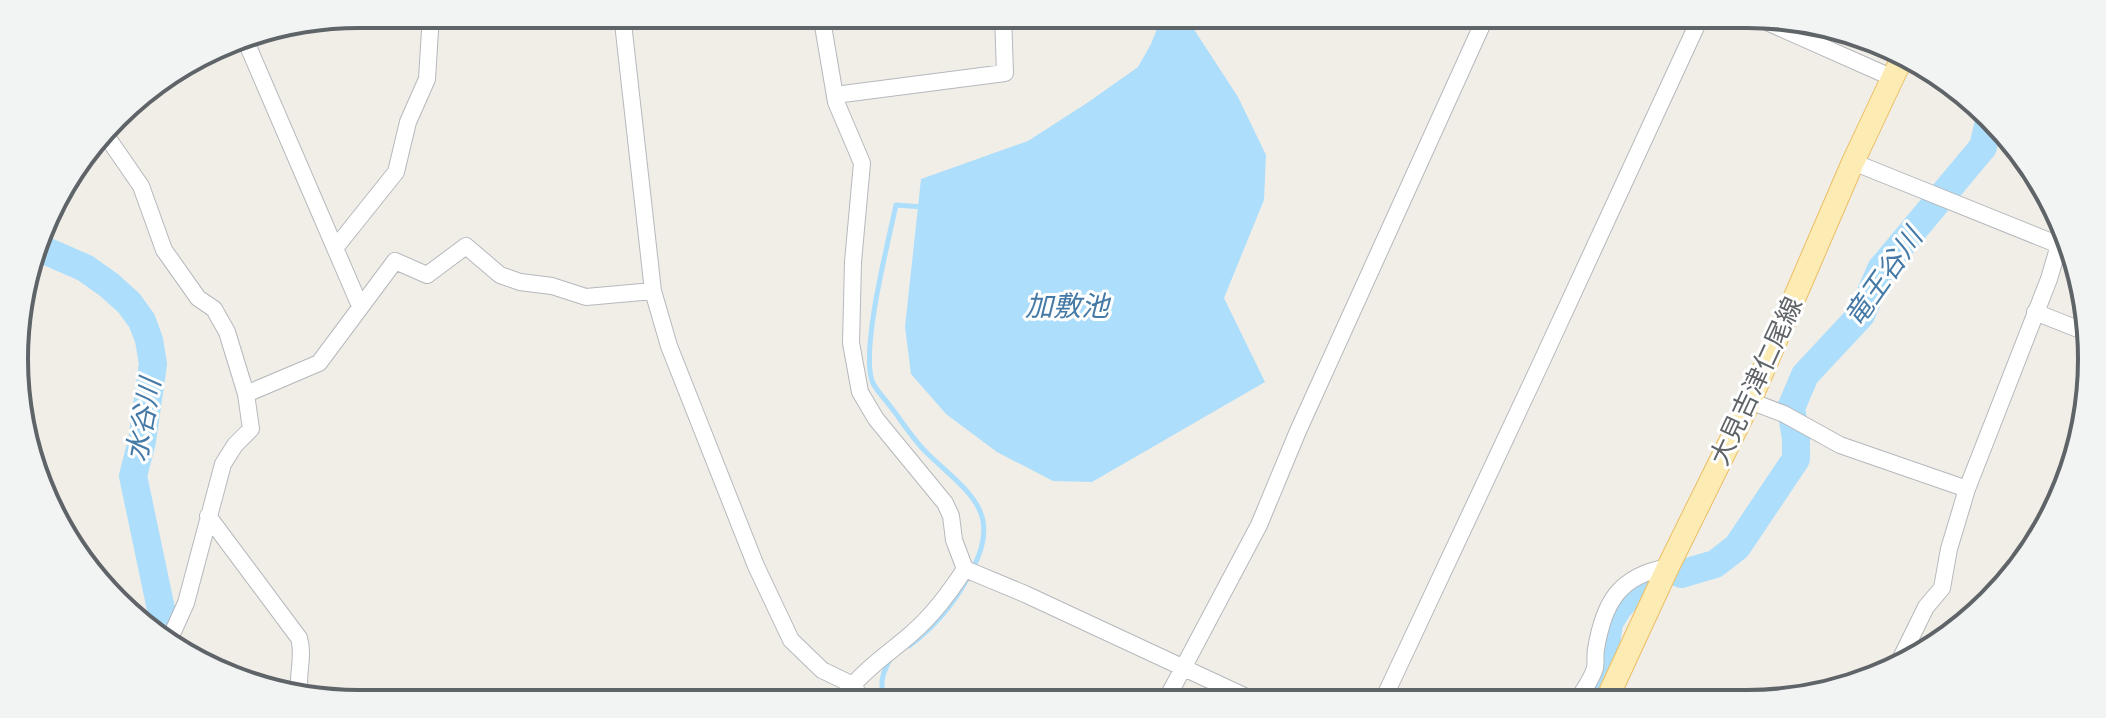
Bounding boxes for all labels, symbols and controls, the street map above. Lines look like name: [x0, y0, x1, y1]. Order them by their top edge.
water label: 竜王谷川: [1837, 219, 1931, 333]
water label: 加敷池: [1025, 289, 1112, 323]
street label: 大見吉津仁尾線: [1703, 292, 1808, 470]
water label: 水谷川: [119, 373, 168, 464]

